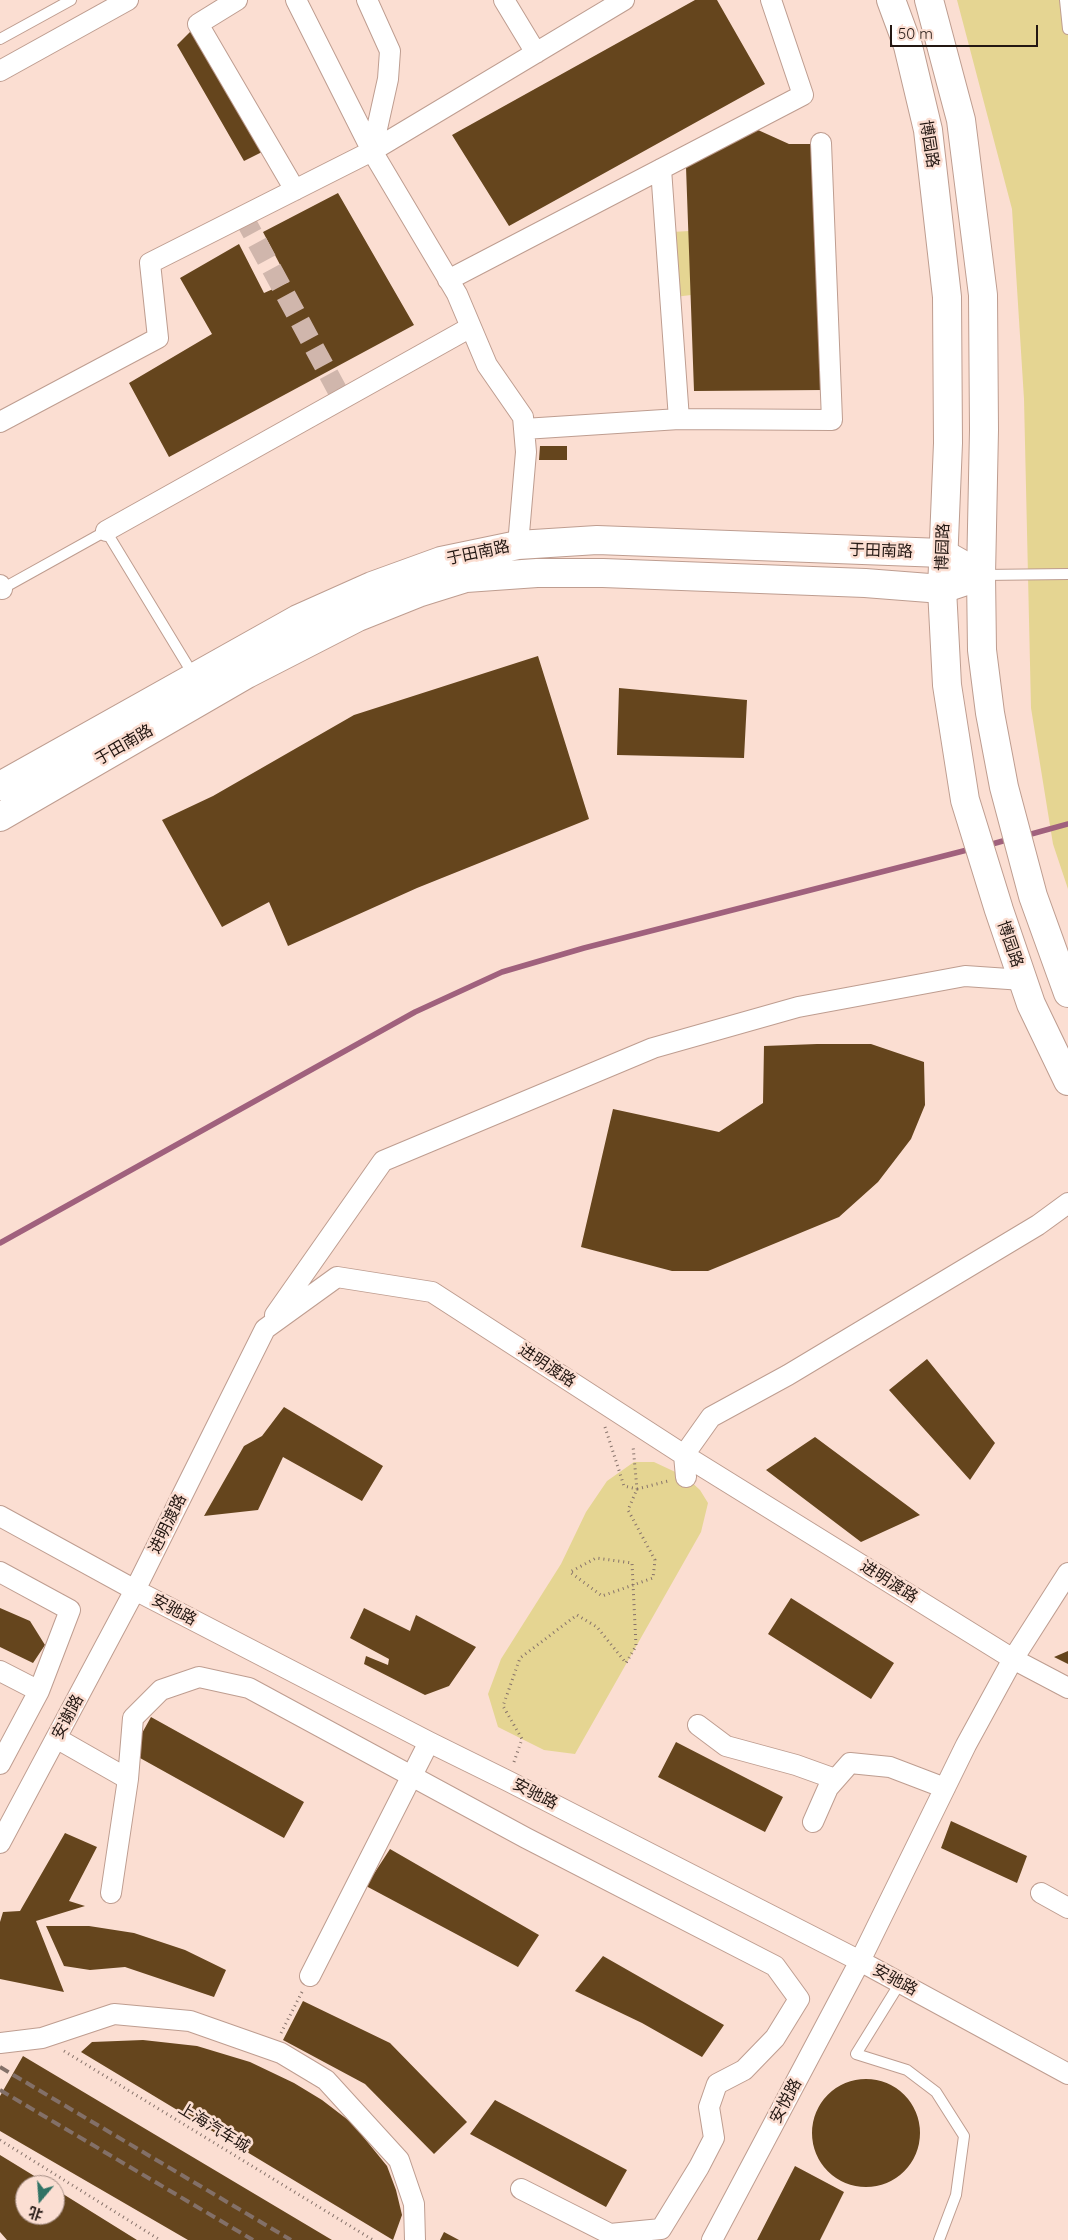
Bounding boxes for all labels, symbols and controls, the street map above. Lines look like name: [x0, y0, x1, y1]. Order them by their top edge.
scale bar: [893, 15, 1040, 47]
text: 50 m: [898, 24, 933, 43]
street label: 博园路: [916, 119, 942, 169]
street label: 博园路: [933, 523, 953, 571]
street label: 于田南路: [445, 537, 511, 569]
street label: 于田南路: [849, 540, 913, 562]
street label: 于田南路: [91, 721, 157, 769]
street label: 博园路: [993, 918, 1027, 970]
street label: 进明渡路: [515, 1341, 579, 1391]
street label: 进明渡路: [145, 1491, 191, 1557]
street label: 进明渡路: [857, 1557, 921, 1607]
street label: 安驰路: [148, 1590, 200, 1630]
street label: 安谢路: [48, 1691, 88, 1743]
street label: 安驰路: [509, 1775, 561, 1813]
street label: 安驰路: [869, 1960, 921, 2000]
street label: 安悦路: [766, 2075, 806, 2127]
street label: 上海汽车城: [175, 2099, 253, 2157]
north arrow: [15, 2175, 65, 2225]
text: 北: [26, 2203, 45, 2224]

